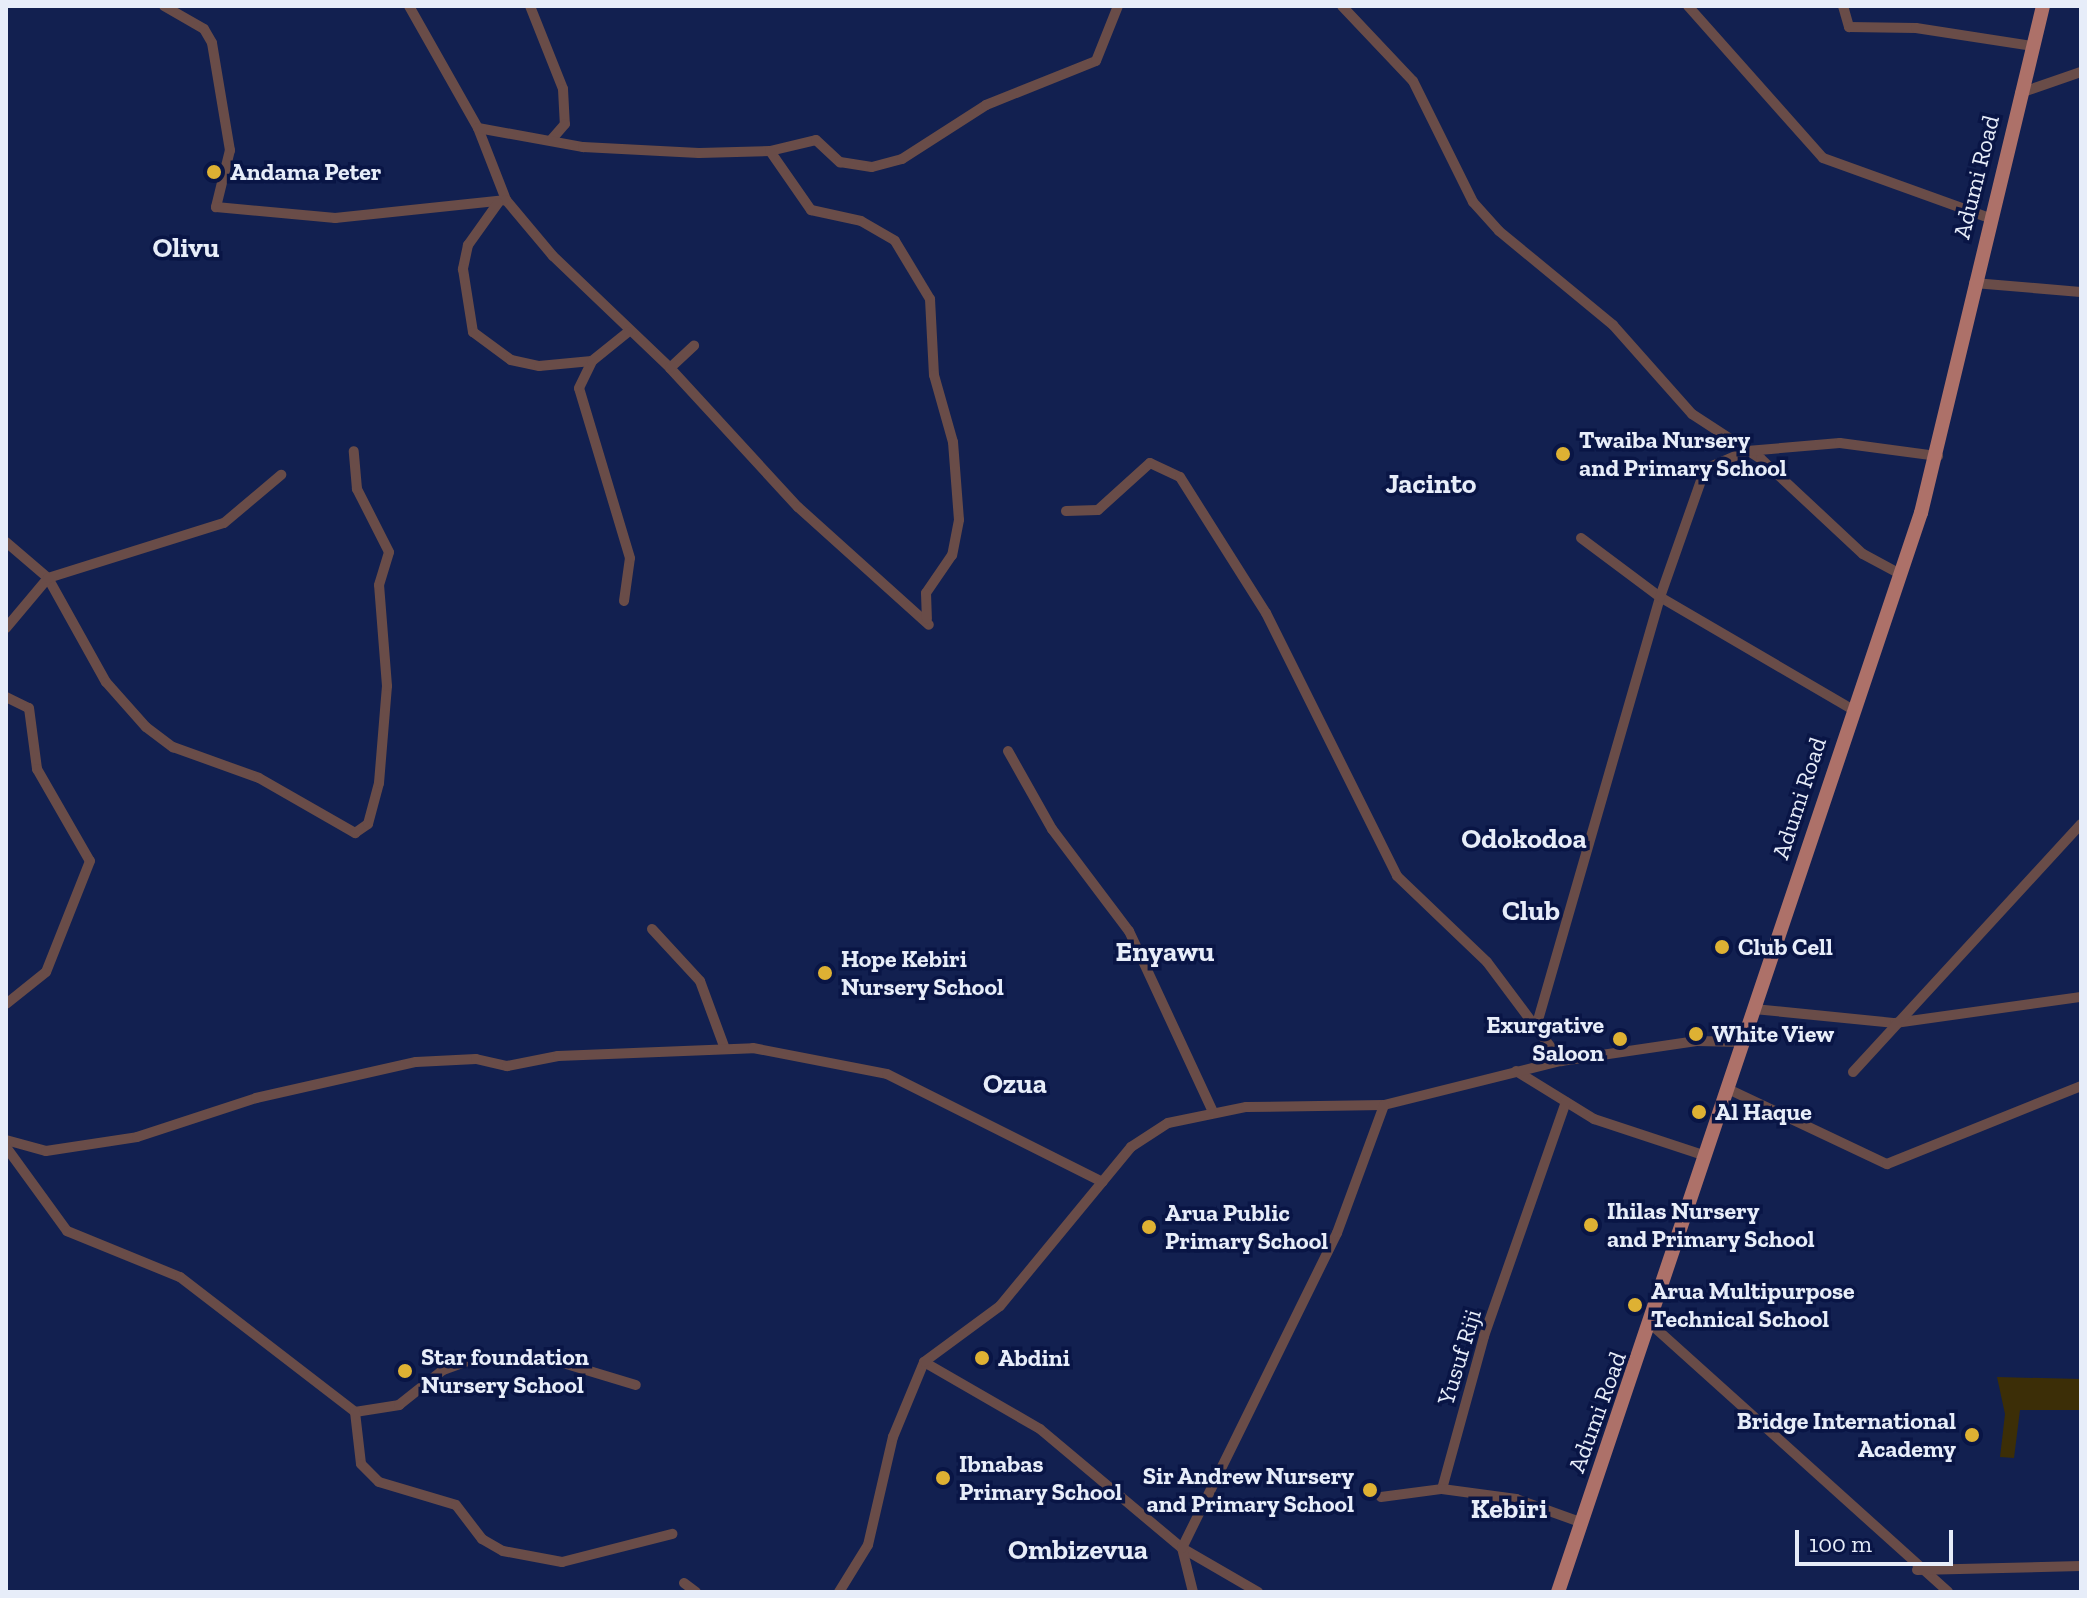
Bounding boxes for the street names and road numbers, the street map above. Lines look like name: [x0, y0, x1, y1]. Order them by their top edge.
street label: Adumi Road: [1947, 112, 2005, 242]
street label: Adumi Road: [1766, 733, 1832, 863]
street label: Yusuf Riji: [1431, 1306, 1487, 1408]
street label: Adumi Road: [1562, 1348, 1632, 1476]

